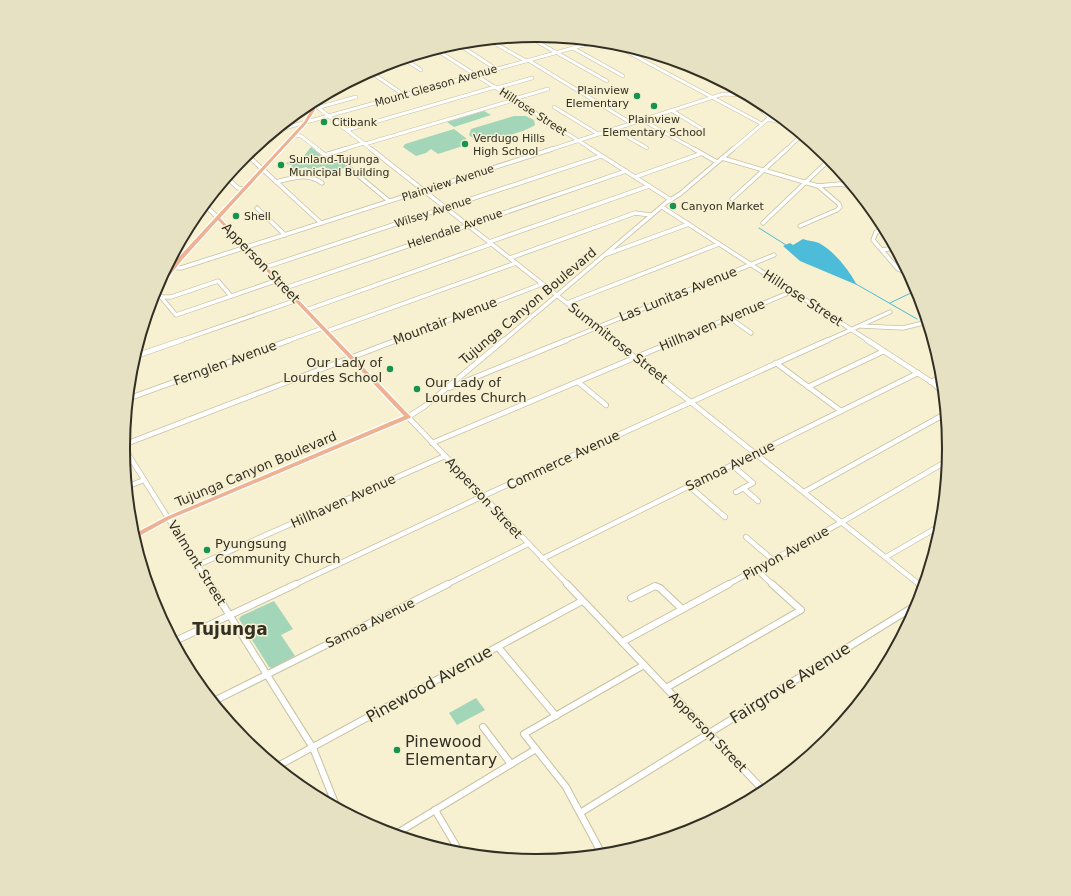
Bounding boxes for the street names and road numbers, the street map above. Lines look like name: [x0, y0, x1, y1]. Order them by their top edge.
street label: Mount Gleason Avenue: [373, 62, 499, 110]
street label: Hillrose Street: [497, 85, 570, 139]
street label: Plainview Avenue: [400, 162, 496, 204]
street label: Wilsey Avenue: [393, 193, 473, 231]
street label: Helendale Avenue: [406, 207, 504, 251]
street label: Apperson Street: [219, 220, 303, 306]
street label: Tujunga Canyon Boulevard: [456, 244, 599, 368]
street label: Las Lunitas Avenue: [617, 264, 739, 324]
street label: Hillrose Street: [760, 267, 846, 329]
street label: Mountair Avenue: [391, 294, 499, 348]
street label: Hillhaven Avenue: [657, 296, 767, 354]
street label: Summitrose Street: [565, 300, 671, 386]
street label: Fernglen Avenue: [171, 337, 279, 389]
street label: Commerce Avenue: [504, 427, 622, 493]
street label: Tujunga Canyon Boulevard: [172, 428, 339, 510]
street label: Samoa Avenue: [683, 438, 777, 494]
street label: Apperson Street: [443, 454, 525, 542]
street label: Hillhaven Avenue: [288, 471, 398, 531]
street label: Valmont Street: [165, 518, 229, 608]
street label: Pinyon Avenue: [740, 523, 832, 583]
street label: Samoa Avenue: [323, 595, 417, 651]
street label: Fairgrove Avenue: [726, 638, 854, 728]
street label: Pinewood Avenue: [363, 641, 495, 727]
street label: Apperson Street: [666, 689, 750, 775]

